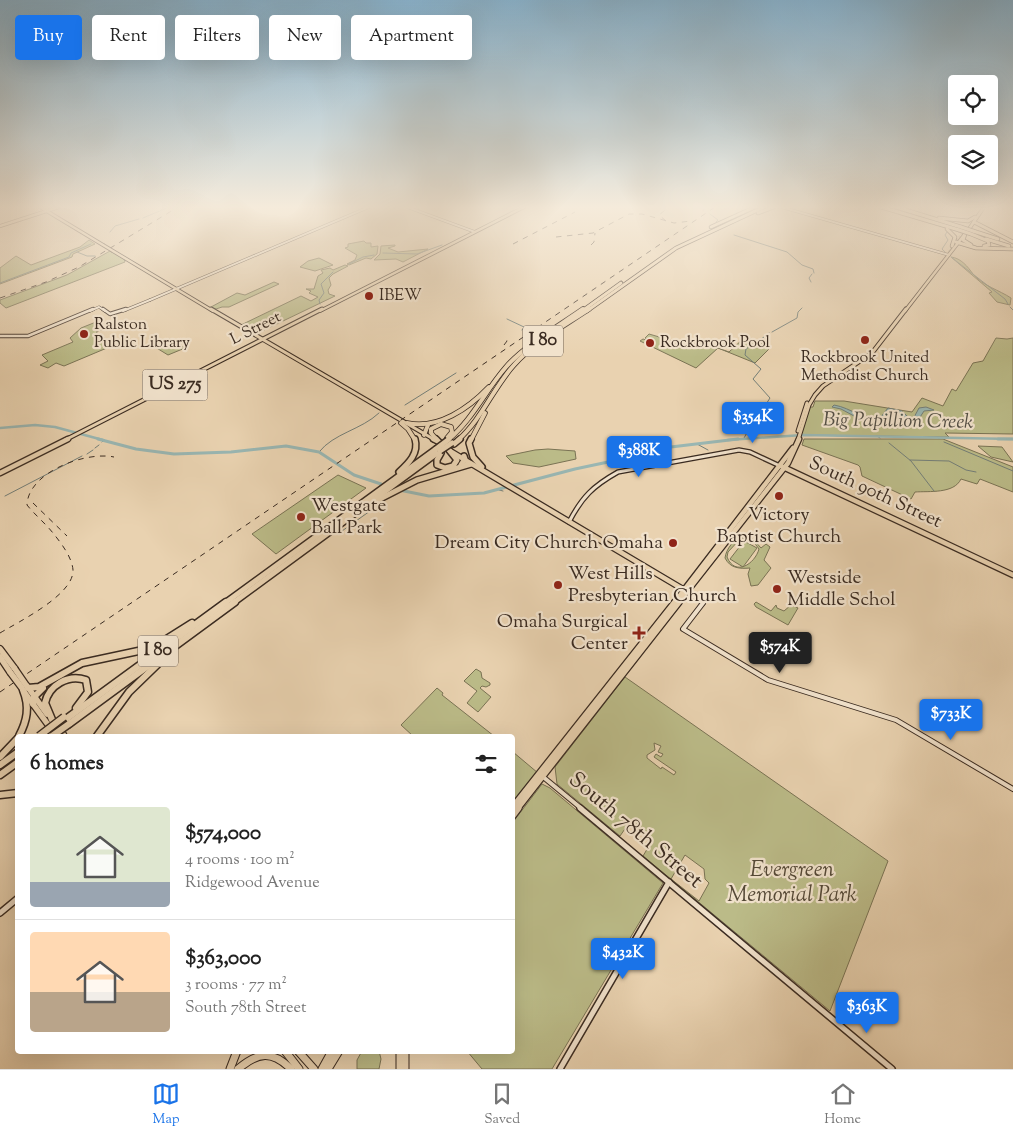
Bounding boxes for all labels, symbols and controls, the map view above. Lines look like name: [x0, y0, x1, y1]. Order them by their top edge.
chip: Buy: [15, 15, 82, 60]
chip: Rent: [92, 15, 165, 60]
chip: Filters: [175, 15, 259, 60]
chip: New: [269, 15, 341, 60]
chip: Apartment: [351, 15, 472, 60]
map controls: [948, 75, 998, 185]
button: locate: [948, 75, 998, 125]
button: layers: [948, 135, 998, 185]
place label: IBEW: [379, 285, 422, 308]
marker: IBEW: [363, 290, 375, 302]
street label: L Street: [227, 306, 286, 352]
place label: Ralston Public Library: [94, 314, 190, 355]
road number: I 80: [523, 326, 563, 356]
marker: Ralston Public Library: [78, 328, 90, 340]
place label: Rockbrook Pool: [660, 332, 771, 355]
marker: Rockbrook United Methodist Church: [859, 334, 871, 346]
marker: Rockbrook Pool: [644, 337, 656, 349]
place label: Rockbrook United Methodist Church: [801, 347, 930, 388]
road number: US 275: [142, 370, 208, 400]
pin: $354K: [718, 402, 788, 444]
text: $354K: [733, 406, 773, 429]
water label: Big Papillion Creek: [823, 406, 973, 438]
pin: $388K: [604, 436, 674, 478]
text: $388K: [618, 440, 660, 463]
street label: South 90th Street: [804, 450, 947, 536]
marker: Victory Baptist Church: [773, 490, 785, 502]
place label: Westgate Ball Park: [311, 493, 386, 542]
place label: Victory Baptist Church: [717, 502, 841, 551]
marker: Westgate Ball Park: [295, 511, 307, 523]
place label: Dream City Church Omaha: [434, 530, 663, 557]
marker: Dream City Church Omaha: [667, 537, 679, 549]
place label: West Hills Presbyterian Church: [568, 561, 737, 610]
place label: Westside Middle Schol: [787, 565, 895, 614]
marker: West Hills Presbyterian Church: [552, 579, 564, 591]
marker: Westside Middle Schol: [771, 583, 783, 595]
place label: Omaha Surgical Center: [497, 609, 628, 658]
marker: Omaha Surgical Center: [632, 626, 646, 640]
pin: $574K: [745, 632, 815, 674]
road number: I 80: [138, 636, 178, 666]
text: $574K: [760, 636, 800, 659]
pin: $733K: [916, 698, 986, 741]
text: $733K: [930, 703, 972, 726]
text: 6 homes: [30, 749, 104, 779]
icon: filters: [472, 750, 500, 778]
street label: South 78th Street: [561, 765, 710, 897]
text: $574,000: [185, 819, 261, 849]
icon: home: [70, 827, 130, 887]
text: 4 rooms · 100 m²: [185, 849, 295, 872]
park label: Evergreen Memorial Park: [727, 855, 857, 912]
text: Ridgewood Avenue: [185, 872, 320, 895]
pin: $432K: [588, 938, 658, 980]
text: $432K: [602, 942, 644, 965]
text: $363,000: [185, 944, 261, 974]
icon: home: [70, 952, 130, 1012]
text: 3 rooms · 77 m²: [185, 974, 287, 997]
pin: $363K: [832, 992, 902, 1034]
text: $363K: [847, 996, 887, 1019]
text: South 78th Street: [185, 997, 306, 1020]
tab: Map: [152, 1080, 180, 1130]
tab: Saved: [484, 1080, 520, 1130]
tab: Home: [824, 1080, 861, 1130]

